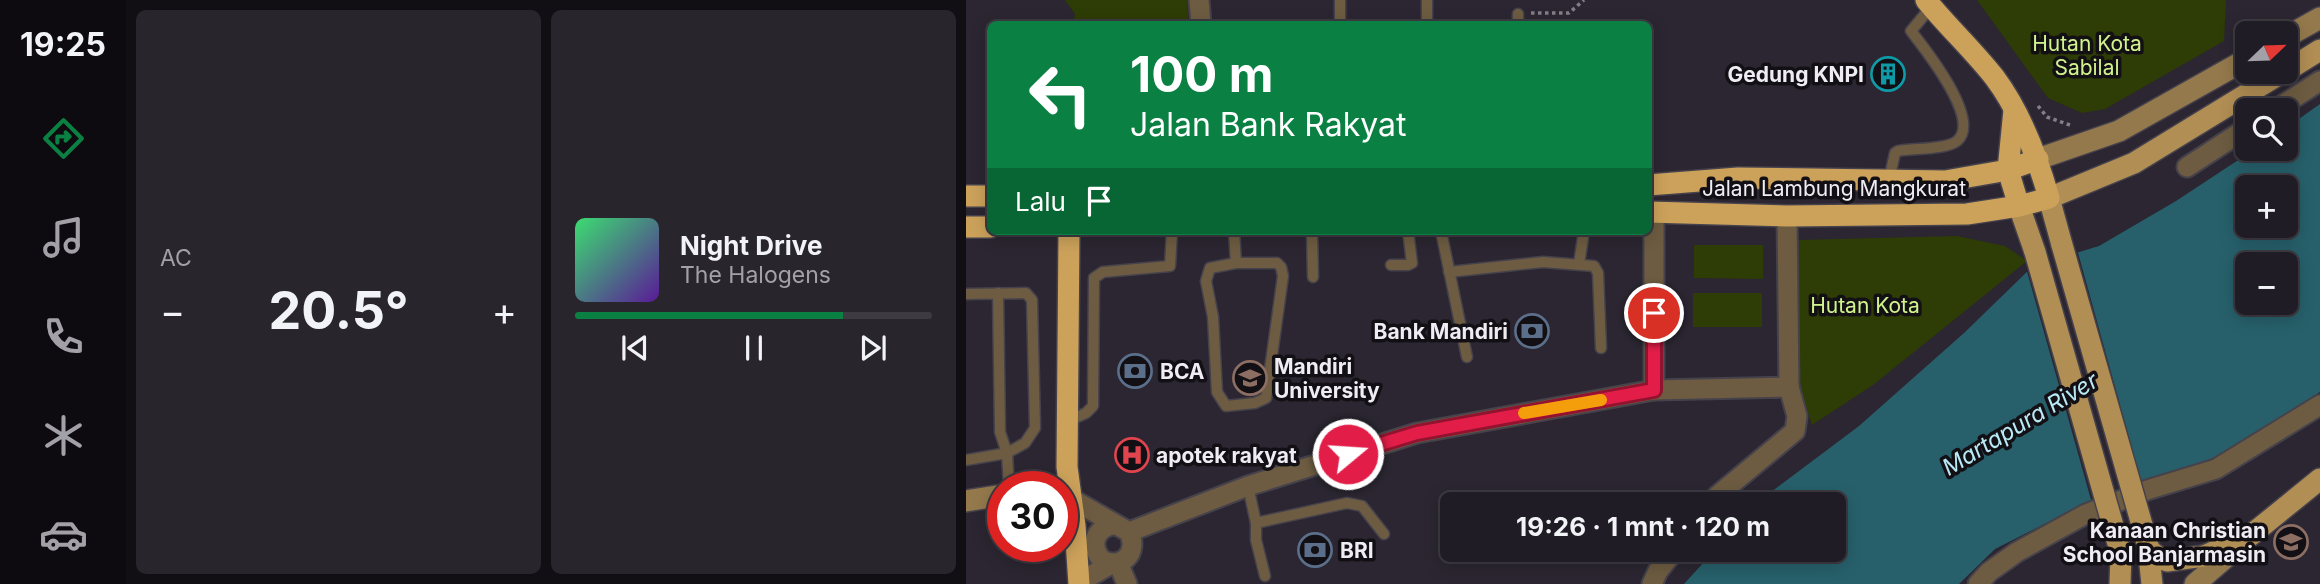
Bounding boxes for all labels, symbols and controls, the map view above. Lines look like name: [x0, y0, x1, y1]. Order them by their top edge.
north arrow: [2235, 21, 2298, 84]
map controls: [2235, 21, 2298, 315]
text: 19:25: [20, 25, 106, 64]
park label: Hutan Kota Sabilal: [2032, 31, 2142, 80]
text: 100 m: [1130, 45, 1274, 104]
icon: left: [1015, 49, 1106, 140]
building icon: Gedung KNPI: [1869, 55, 1907, 93]
place label: Gedung KNPI: [1727, 62, 1864, 87]
button: search: [2235, 98, 2298, 161]
text: Jalan Bank Rakyat: [1130, 105, 1406, 144]
icon: directions: [39, 114, 88, 163]
button: +: [2235, 175, 2298, 238]
street label: Jalan Lambung Mangkurat: [1702, 176, 1966, 201]
icon: arrive: [1080, 182, 1118, 220]
text: Lalu: [1015, 186, 1066, 217]
icon: music: [39, 213, 88, 262]
text: Night Drive: [680, 230, 822, 261]
text: AC: [160, 244, 192, 272]
button: −: [2235, 252, 2298, 315]
text: The Halogens: [680, 261, 831, 289]
text: 20.5°: [268, 279, 409, 342]
pin: [1624, 283, 1684, 343]
text: −: [160, 288, 185, 334]
text: +: [492, 288, 517, 334]
park label: Hutan Kota: [1810, 293, 1920, 318]
icon: arrive: [1635, 294, 1673, 332]
icon: phone: [39, 312, 88, 361]
bank icon: Bank Mandiri: [1513, 312, 1551, 350]
place label: Bank Mandiri: [1374, 319, 1508, 344]
icon: previous: [616, 329, 654, 367]
icon: pause: [735, 329, 773, 367]
icon: next: [854, 329, 892, 367]
bank icon: BCA: [1116, 352, 1154, 390]
place label: Mandiri University: [1274, 354, 1380, 403]
place label: BCA: [1160, 359, 1205, 384]
school or university icon: Mandiri University: [1231, 359, 1269, 397]
water label: Martapura River: [1937, 366, 2104, 482]
icon: climate: [39, 411, 88, 460]
position arrow: [1311, 417, 1385, 491]
hospital icon: apotek rakyat: [1113, 436, 1151, 474]
place label: apotek rakyat: [1156, 443, 1297, 468]
speed limit sign: 30: [987, 471, 1078, 562]
icon: car: [39, 510, 88, 559]
text: 19:26 · 1 mnt · 120 m: [1516, 511, 1770, 542]
place label: Kanaan Christian School Banjarmasin: [2063, 518, 2266, 567]
school or university icon: Kanaan Christian School Banjarmasin: [2272, 523, 2310, 561]
bank icon: BRI: [1296, 531, 1334, 569]
place label: BRI: [1340, 538, 1374, 563]

